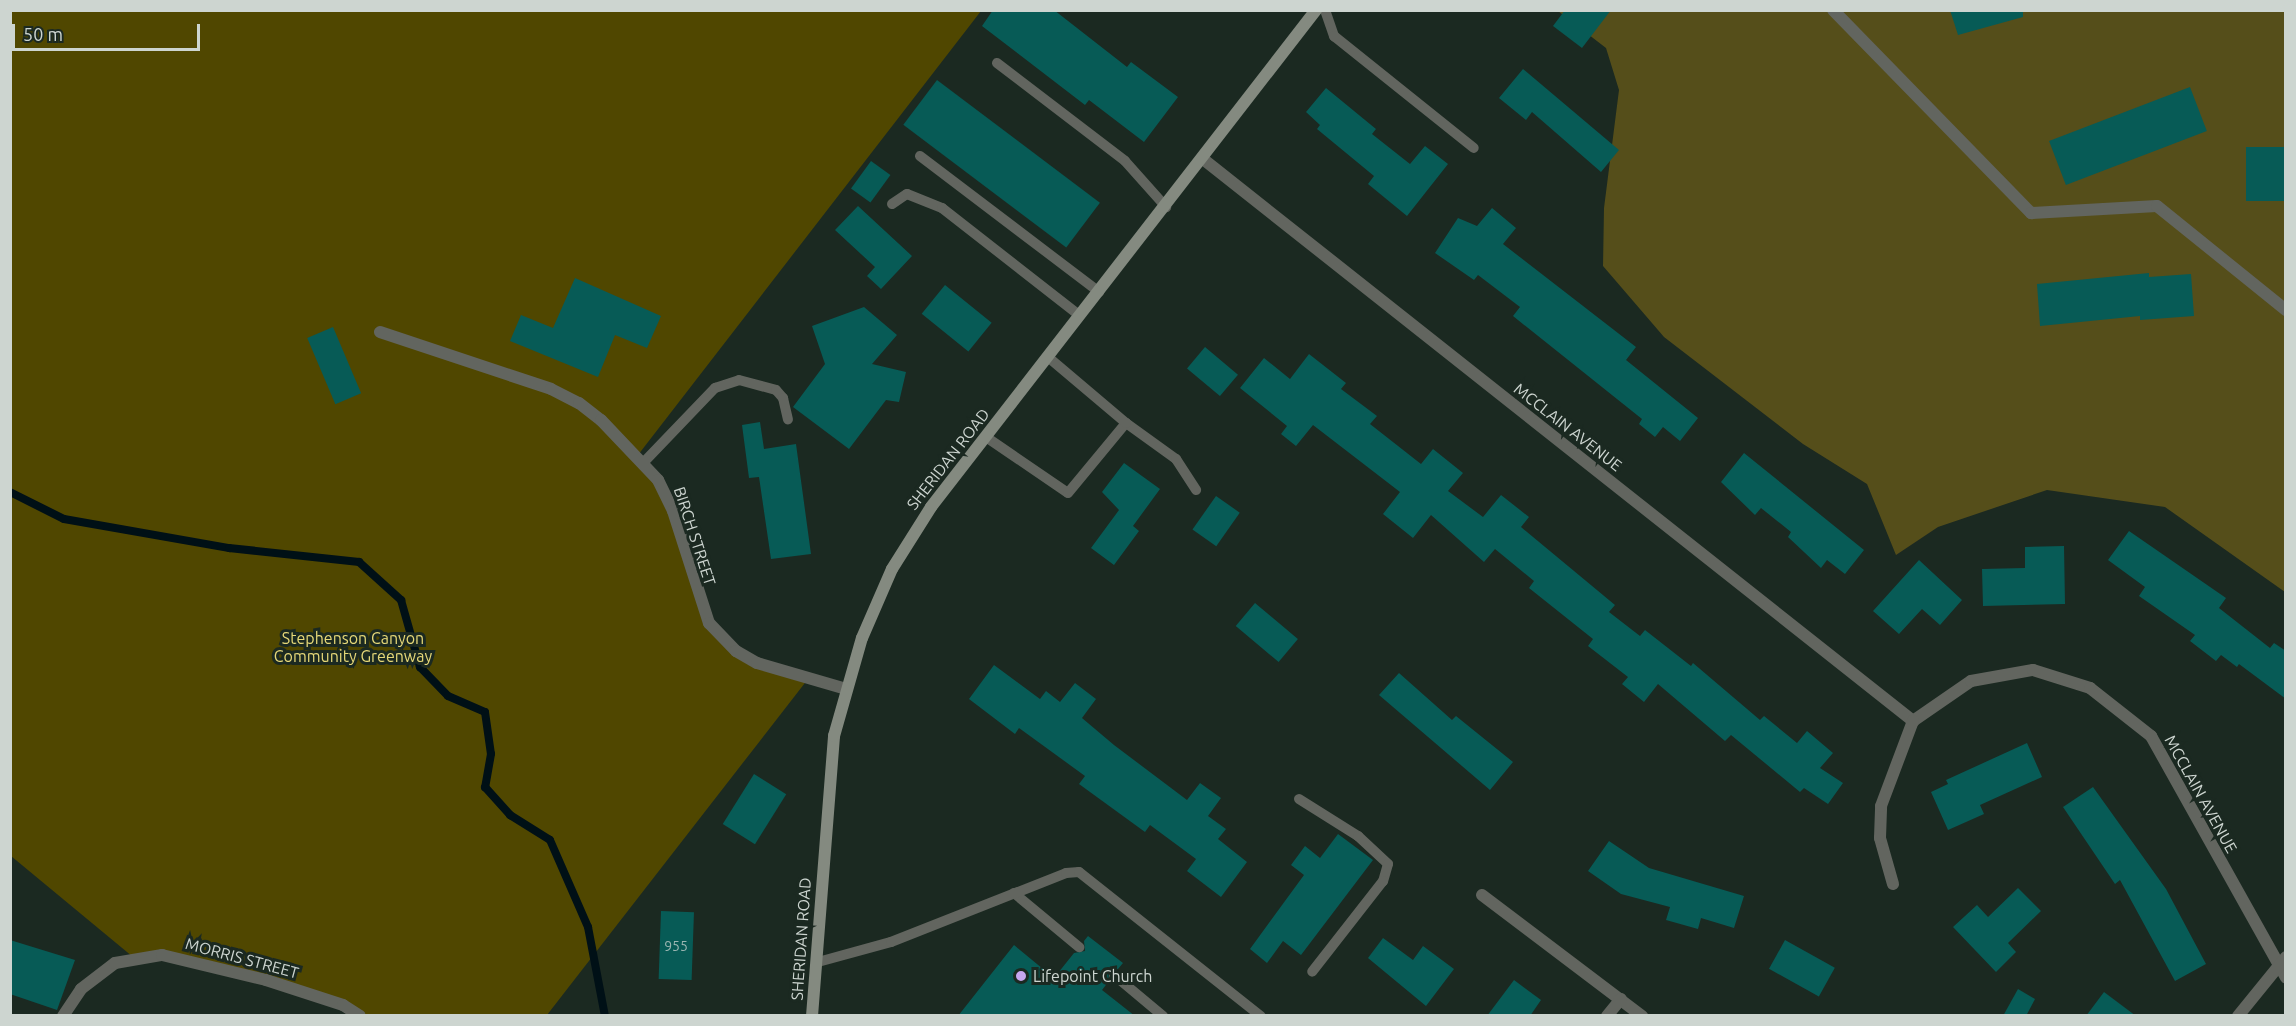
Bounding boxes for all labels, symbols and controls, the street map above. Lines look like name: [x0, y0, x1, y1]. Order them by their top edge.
scale bar: [15, 12, 202, 50]
text: 50 m: [23, 24, 63, 44]
street label: MCCLAIN AVENUE: [1510, 379, 1626, 475]
street label: SHERIDAN ROAD: [903, 405, 993, 513]
street label: BIRCH STREET: [670, 484, 720, 588]
park label: Stephenson Canyon Community Greenway: [274, 628, 432, 666]
street label: MCCLAIN AVENUE: [2161, 732, 2241, 856]
street label: SHERIDAN ROAD: [787, 877, 815, 1001]
street label: MORRIS STREET: [183, 934, 301, 982]
house number: 955: [664, 938, 688, 954]
place label: Lifepoint Church: [1033, 966, 1152, 986]
marker: Lifepoint Church: [1014, 969, 1028, 983]

